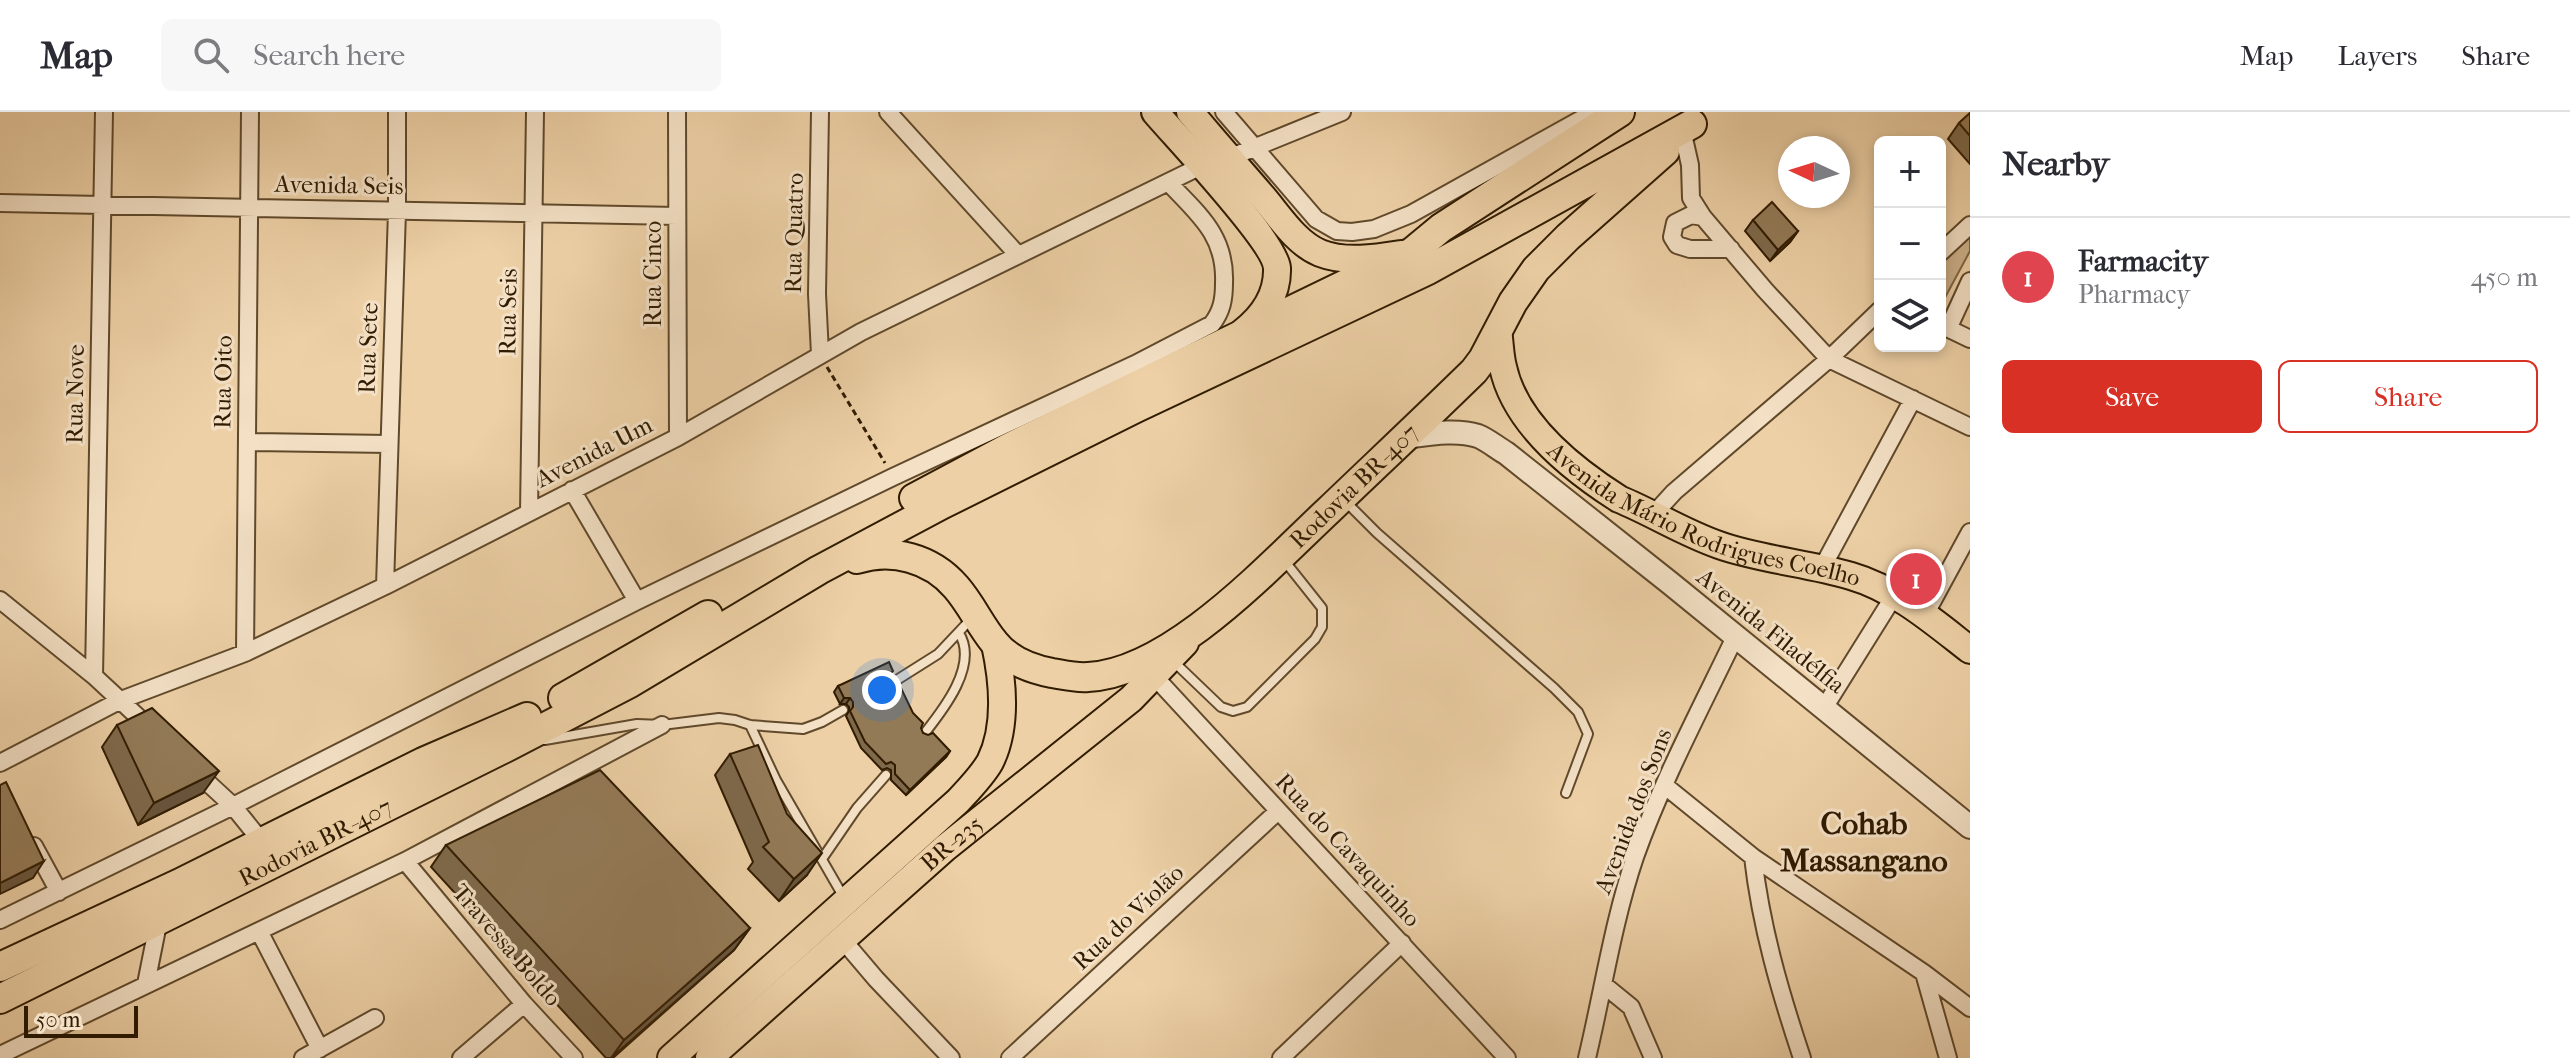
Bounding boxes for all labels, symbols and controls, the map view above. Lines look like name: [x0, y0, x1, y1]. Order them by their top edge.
search box: [161, 19, 721, 91]
text: Map: [40, 33, 113, 78]
icon: search: [189, 33, 233, 77]
text: Search here: [253, 38, 405, 73]
text: Map: [2240, 39, 2293, 72]
text: Layers: [2337, 39, 2417, 72]
text: Share: [2461, 39, 2530, 72]
north arrow: [1778, 136, 1850, 208]
map controls: [1874, 136, 1946, 352]
button: +: [1874, 136, 1946, 208]
text: Nearby: [2002, 144, 2109, 184]
street label: Avenida Seis: [273, 170, 404, 200]
street label: Rua Quatro: [779, 172, 809, 294]
button: −: [1874, 208, 1946, 280]
street label: Rua Cinco: [639, 221, 667, 327]
text: Farmacity: [2078, 244, 2208, 279]
text: 1: [2023, 262, 2033, 293]
text: 450 m: [2471, 262, 2538, 293]
street label: Rua Seis: [493, 268, 523, 356]
text: Pharmacy: [2078, 279, 2190, 310]
button: layers: [1874, 280, 1946, 352]
street label: Rua Sete: [352, 302, 384, 394]
street label: Rua Oito: [208, 335, 238, 429]
street label: Rua Nove: [60, 344, 90, 444]
button: Save: [2002, 360, 2262, 433]
button: Share: [2278, 360, 2538, 433]
street label: Avenida Um: [530, 411, 657, 494]
street label: Rodovia BR-407: [1284, 418, 1424, 554]
street label: Avenida Mário Rodrigues Coelho: [1541, 436, 1864, 592]
pin: 1: [1890, 549, 1942, 609]
street label: Avenida Filadélfia: [1691, 562, 1851, 700]
your location: [862, 670, 902, 710]
street label: Avenida dos Sons: [1588, 724, 1677, 899]
street label: Rua do Cavaquinho: [1270, 767, 1426, 933]
street label: Rodovia BR-407: [234, 792, 396, 892]
district label: Cohab Massangano: [1780, 805, 1948, 879]
street label: BR-235: [915, 810, 988, 877]
street label: Rua do Violão: [1067, 858, 1189, 976]
street label: Travessa Boldo: [447, 878, 567, 1012]
scale bar: [24, 1002, 138, 1038]
text: 50 m: [36, 1007, 81, 1033]

